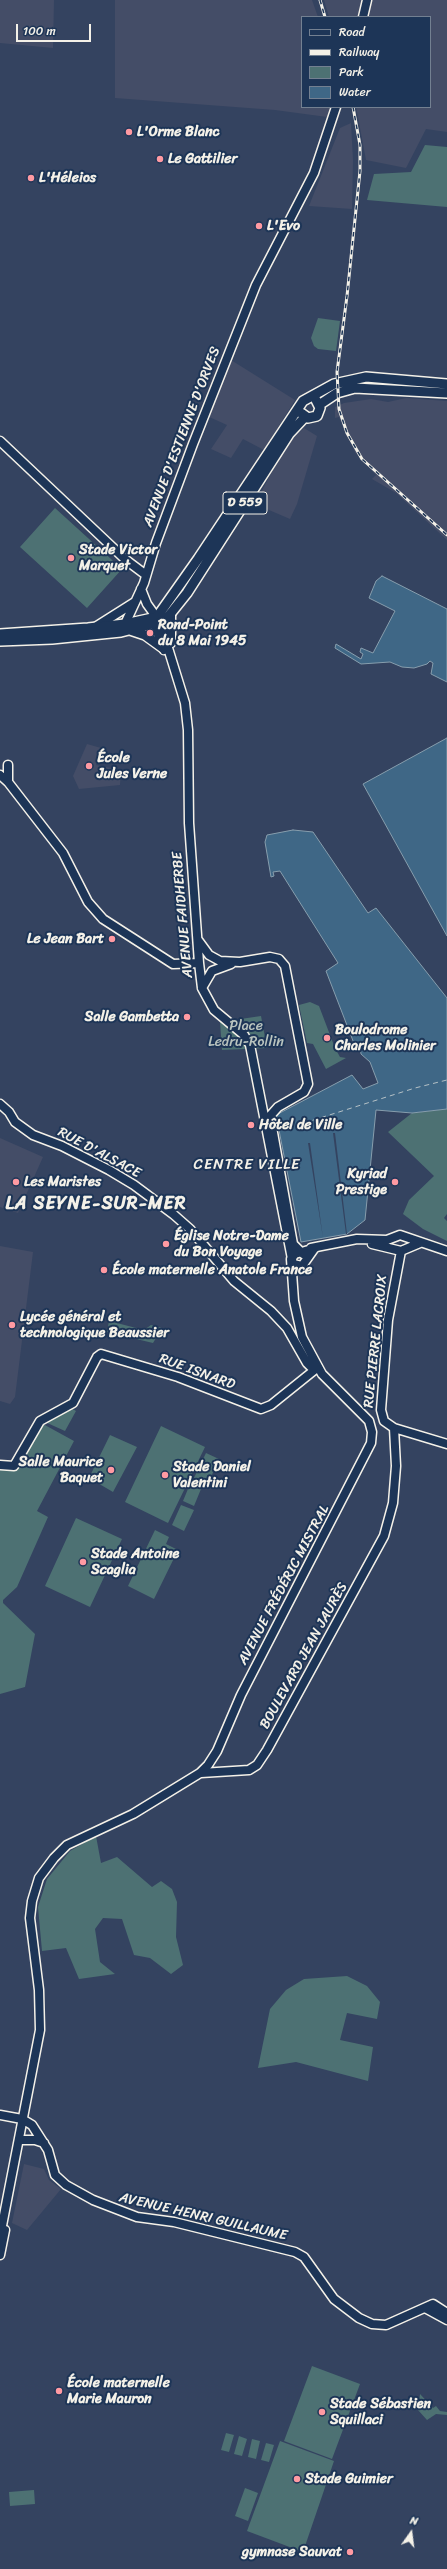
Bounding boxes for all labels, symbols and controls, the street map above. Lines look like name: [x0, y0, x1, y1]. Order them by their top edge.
scale bar: [18, 16, 93, 42]
legend: [301, 16, 431, 108]
text: 100 m: [23, 20, 56, 42]
text: Road: [339, 21, 365, 43]
text: Railway: [339, 41, 380, 63]
text: Park: [339, 61, 364, 83]
text: Water: [339, 81, 371, 103]
place label: L'Orme Blanc: [137, 124, 220, 140]
marker: L'Orme Blanc: [124, 127, 134, 137]
place label: Le Gattilier: [168, 151, 237, 167]
marker: Le Gattilier: [155, 154, 165, 164]
place label: L'Héleios: [39, 170, 96, 186]
marker: L'Héleios: [26, 173, 36, 183]
place label: L'Evo: [267, 218, 300, 234]
marker: L'Evo: [254, 221, 264, 231]
street label: AVENUE D'ESTIENNE D'ORVES: [140, 345, 224, 529]
road number: D 559: [223, 492, 267, 514]
place label: Stade Victor Marquet: [79, 542, 157, 574]
marker: Stade Victor Marquet: [66, 553, 76, 563]
place label: Rond-Point du 8 Mai 1945: [158, 617, 246, 650]
marker: Rond-Point du 8 Mai 1945: [145, 628, 155, 638]
place label: École Jules Verne: [97, 750, 167, 782]
marker: École Jules Verne: [84, 761, 94, 771]
street label: AVENUE FAIDHERBE: [169, 851, 197, 979]
place label: Le Jean Bart: [27, 931, 104, 947]
marker: Le Jean Bart: [107, 934, 117, 944]
place label: Salle Gambetta: [85, 1009, 179, 1025]
marker: Salle Gambetta: [182, 1012, 192, 1022]
park label: Place Ledru-Rollin: [208, 1018, 284, 1050]
place label: Boulodrome Charles Molinier: [335, 1022, 436, 1054]
marker: Boulodrome Charles Molinier: [322, 1033, 332, 1043]
place label: Hôtel de Ville: [259, 1117, 343, 1133]
marker: Hôtel de Ville: [246, 1120, 256, 1130]
street label: RUE D'ALSACE: [55, 1124, 143, 1182]
district label: CENTRE VILLE: [194, 1156, 300, 1174]
place label: Kyriad Prestige: [336, 1166, 387, 1198]
place label: Les Maristes: [24, 1174, 101, 1190]
marker: Les Maristes: [11, 1177, 21, 1187]
marker: Kyriad Prestige: [390, 1177, 400, 1187]
district label: LA SEYNE-SUR-MER: [6, 1193, 186, 1215]
place label: Église Notre-Dame du Bon Voyage: [174, 1228, 289, 1260]
marker: Église Notre-Dame du Bon Voyage: [161, 1239, 171, 1249]
place label: École maternelle Anatole France: [112, 1262, 312, 1278]
marker: École maternelle Anatole France: [99, 1265, 109, 1275]
street label: RUE PIERRE LACROIX: [361, 1273, 391, 1409]
place label: Lycée général et technologique Beaussier: [20, 1309, 169, 1342]
marker: Lycée général et technologique Beaussier: [7, 1320, 17, 1330]
street label: RUE ISNARD: [157, 1351, 237, 1393]
place label: Salle Maurice Baquet: [19, 1454, 103, 1486]
place label: Stade Daniel Valentini: [173, 1459, 251, 1492]
marker: Salle Maurice Baquet: [106, 1465, 116, 1475]
marker: Stade Daniel Valentini: [160, 1470, 170, 1480]
street label: AVENUE FRÉDÉRIC MISTRAL: [235, 1502, 333, 1668]
place label: Stade Antoine Scaglia: [91, 1546, 179, 1578]
marker: Stade Antoine Scaglia: [78, 1557, 88, 1567]
street label: BOULEVARD JEAN JAURÈS: [257, 1580, 351, 1732]
street label: AVENUE HENRI GUILLAUME: [117, 2189, 289, 2245]
place label: École maternelle Marie Mauron: [67, 2375, 170, 2408]
marker: École maternelle Marie Mauron: [54, 2386, 64, 2396]
place label: Stade Sébastien Squillaci: [330, 2396, 431, 2428]
marker: Stade Sébastien Squillaci: [317, 2407, 327, 2417]
place label: Stade Guimier: [305, 2471, 393, 2487]
marker: Stade Guimier: [292, 2474, 302, 2484]
text: N: [408, 2511, 420, 2531]
north arrow: [391, 2513, 431, 2553]
place label: gymnase Sauvat: [242, 2544, 342, 2560]
marker: gymnase Sauvat: [345, 2547, 355, 2557]

